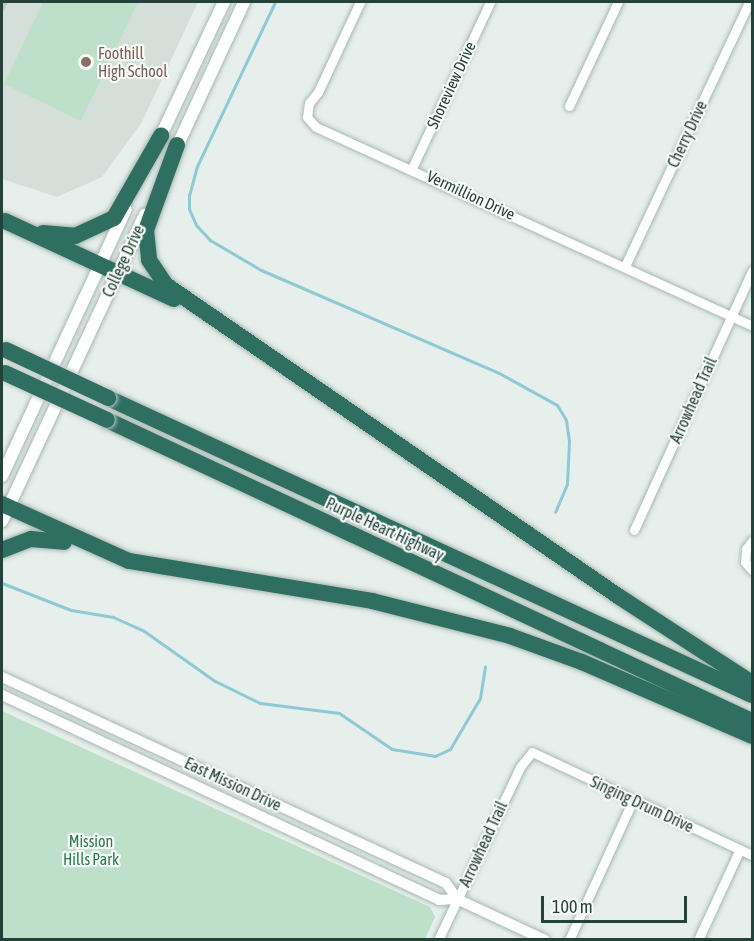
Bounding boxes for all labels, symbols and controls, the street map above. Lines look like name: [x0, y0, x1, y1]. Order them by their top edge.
street label: Shoreview Drive: [422, 38, 480, 132]
place label: Foothill High School: [98, 43, 167, 81]
marker: Foothill High School: [79, 55, 93, 69]
street label: Cherry Drive: [663, 98, 711, 170]
street label: Vermillion Drive: [424, 166, 518, 224]
street label: College Drive: [98, 222, 148, 300]
street label: Arrowhead Trail: [665, 354, 721, 446]
street label: Purple Heart Highway: [323, 493, 447, 565]
street label: East Mission Drive: [182, 753, 284, 815]
street label: Singing Drum Drive: [587, 772, 697, 836]
street label: Arrowhead Trail: [455, 798, 511, 890]
park label: Mission Hills Park: [63, 831, 119, 869]
scale bar: [544, 884, 690, 922]
text: 100 m: [552, 896, 593, 917]

